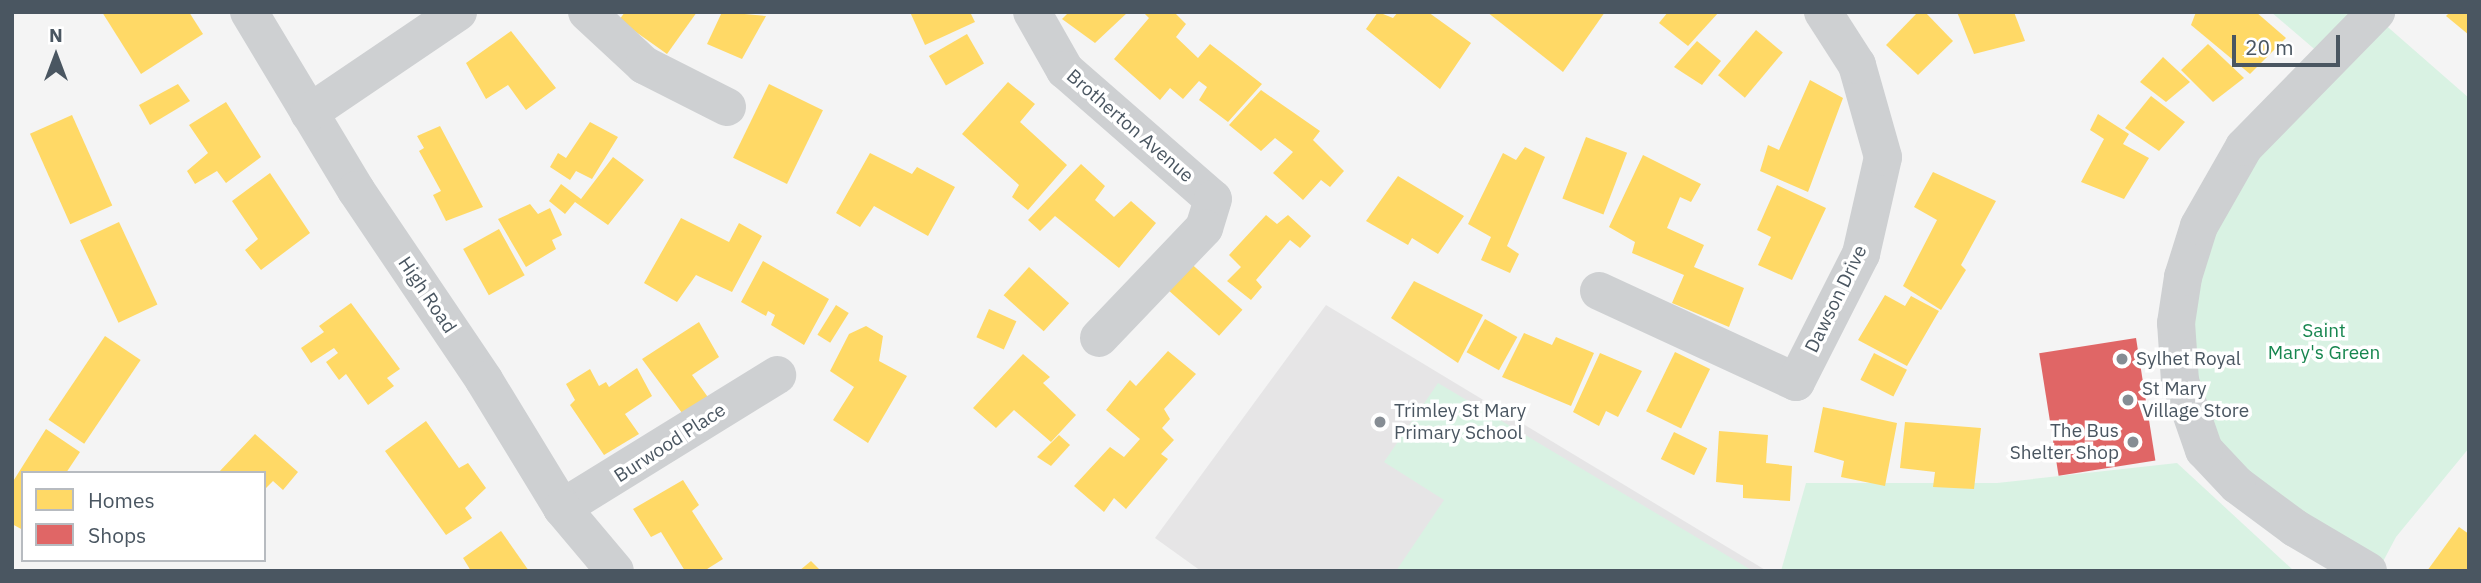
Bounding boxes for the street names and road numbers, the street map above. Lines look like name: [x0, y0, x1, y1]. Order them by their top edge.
street label: Brotherton Avenue: [1062, 65, 1198, 187]
street label: Dawson Drive: [1800, 242, 1872, 356]
street label: High Road: [393, 252, 461, 338]
street label: Burwood Place: [610, 399, 730, 487]

